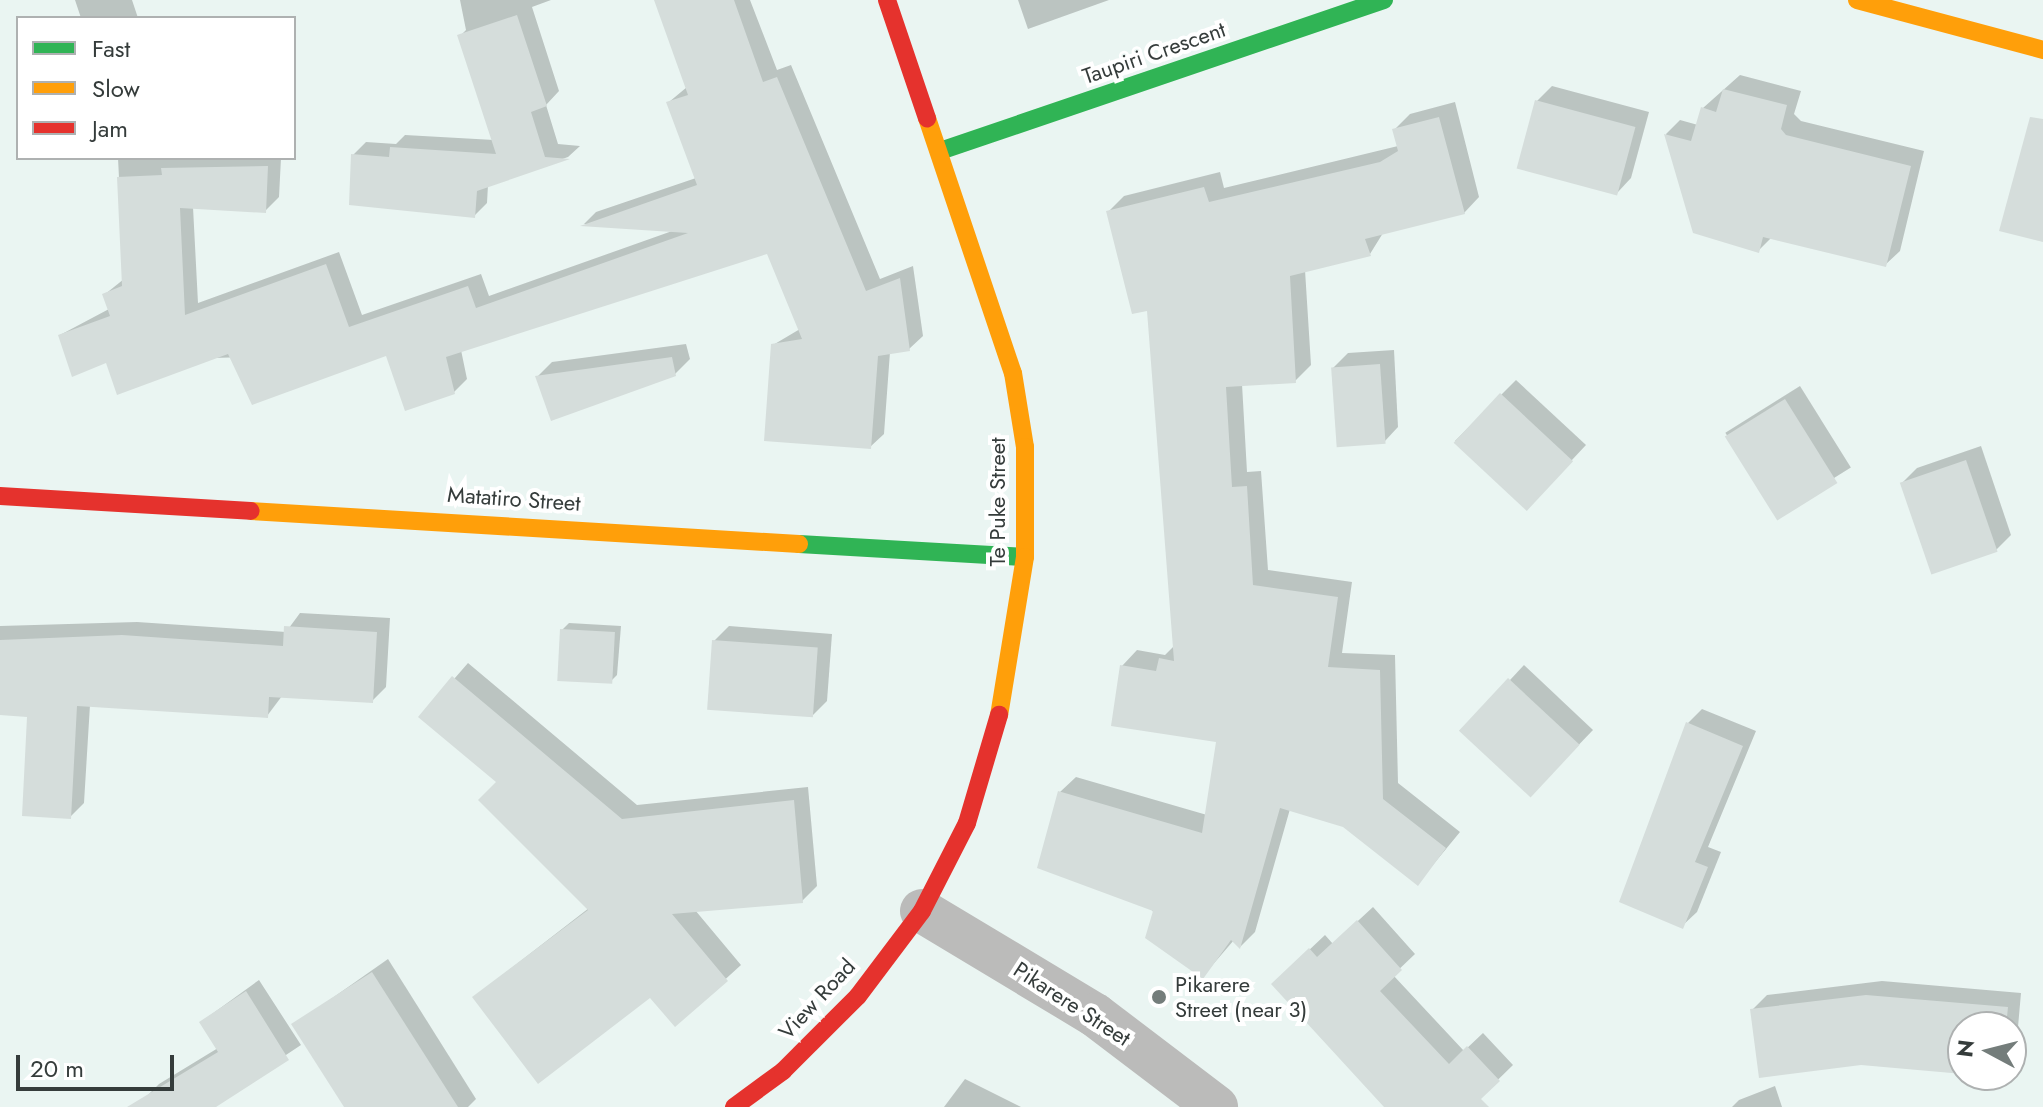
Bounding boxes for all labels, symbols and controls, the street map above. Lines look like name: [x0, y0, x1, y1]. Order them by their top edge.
legend: [16, 16, 296, 160]
street label: Taupiri Crescent: [1079, 16, 1229, 90]
text: Fast: [92, 31, 130, 66]
text: Slow: [92, 71, 140, 106]
text: Jam: [92, 111, 128, 146]
street label: Te Puke Street: [985, 438, 1011, 566]
street label: Matatiro Street: [446, 481, 582, 517]
street label: View Road: [773, 953, 861, 1045]
street label: Pikarere Street: [1009, 956, 1135, 1052]
place label: Pikarere Street (near 3): [1175, 971, 1307, 1022]
marker: Pikarere Street (near 3): [1150, 988, 1168, 1006]
north arrow: [1947, 1011, 2027, 1091]
text: N: [1948, 1038, 1982, 1059]
scale bar: [20, 1039, 178, 1089]
text: 20 m: [30, 1051, 84, 1086]

